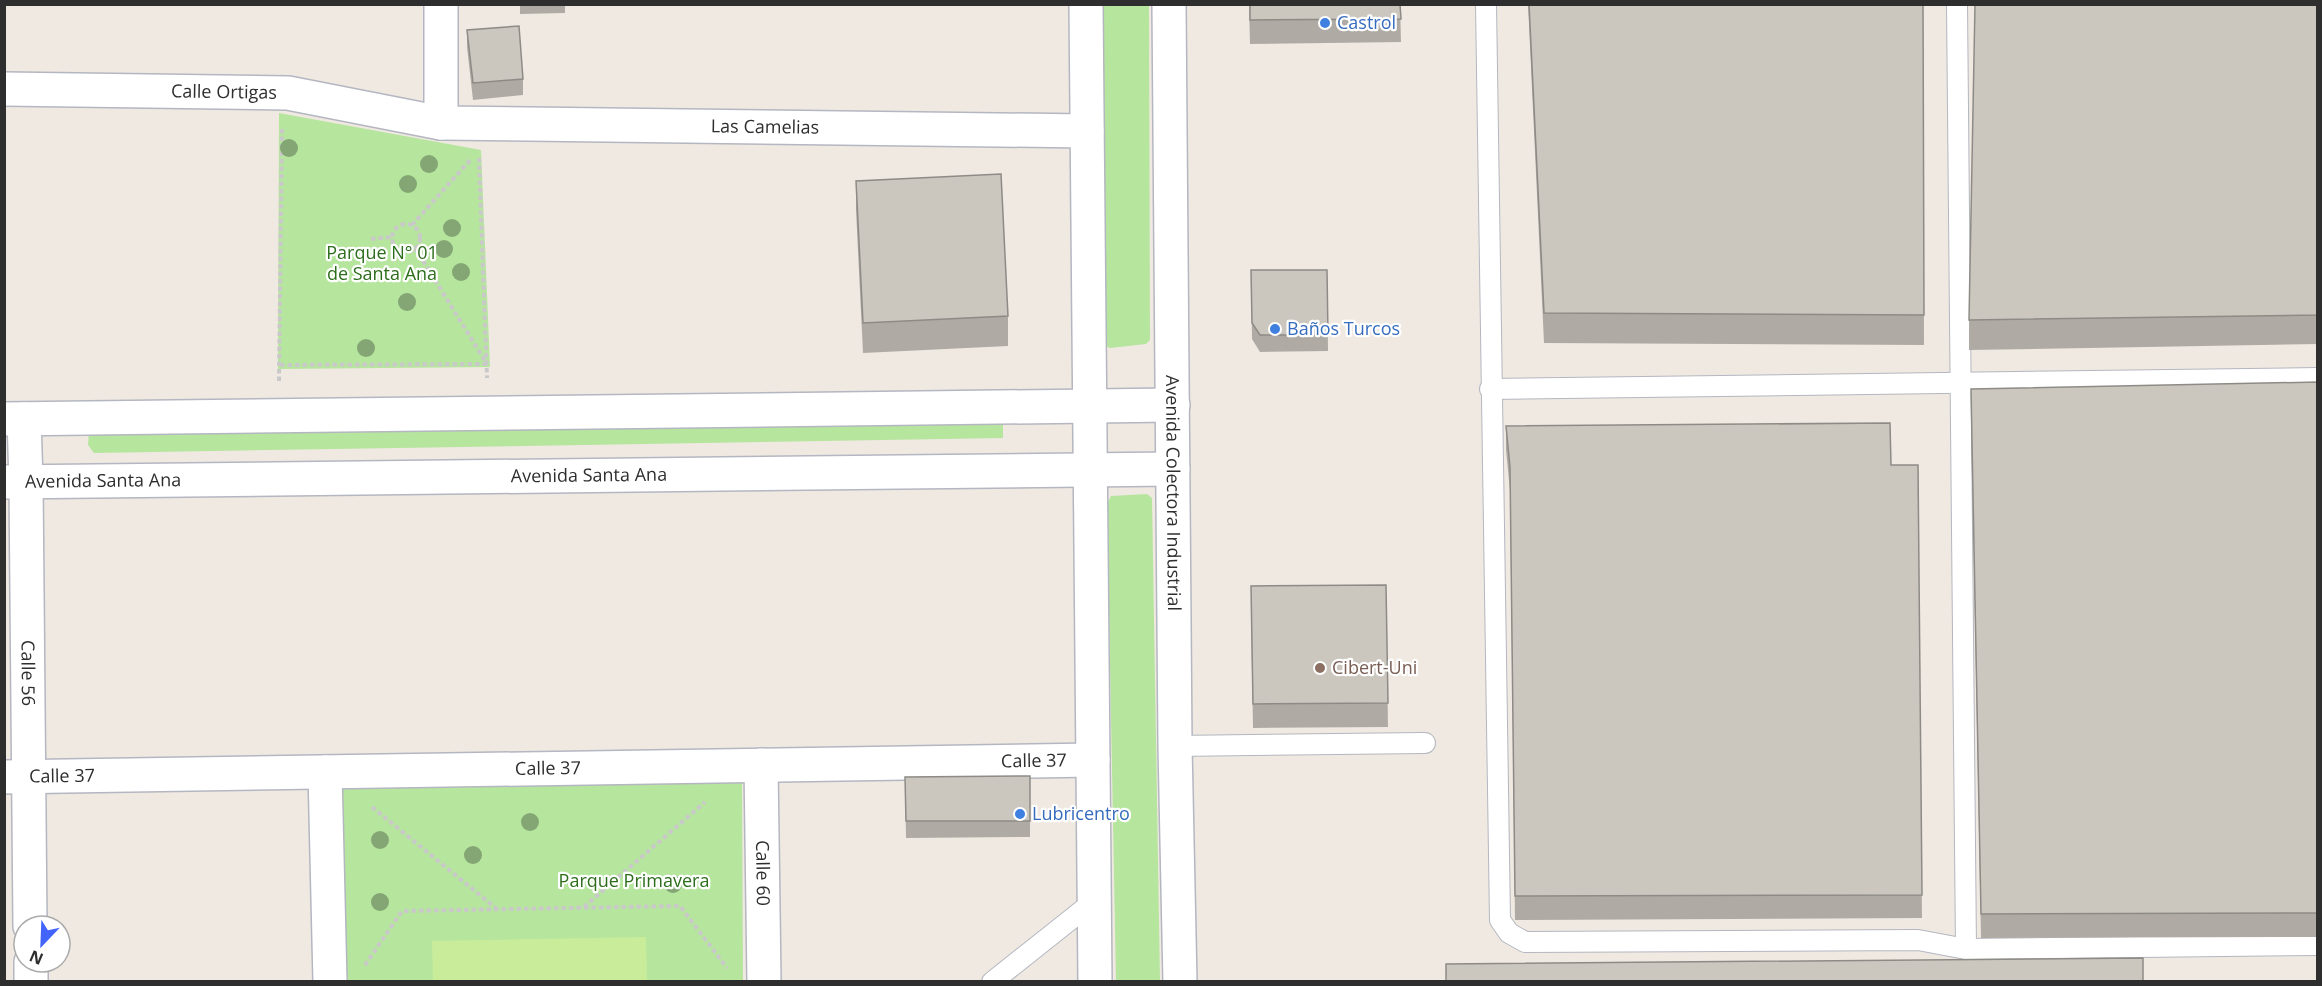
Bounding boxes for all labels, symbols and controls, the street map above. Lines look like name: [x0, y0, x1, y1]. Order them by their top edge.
place label: Castrol: [1337, 10, 1396, 34]
marker: Castrol: [1318, 16, 1332, 30]
street label: Calle Ortigas: [171, 78, 277, 104]
street label: Las Camelias: [711, 113, 819, 139]
park label: Parque N° 01 de Santa Ana: [326, 240, 438, 285]
place label: Baños Turcos: [1287, 316, 1400, 340]
marker: Baños Turcos: [1268, 322, 1282, 336]
street label: Avenida Colectora Industrial: [1161, 375, 1187, 611]
street label: Avenida Santa Ana: [511, 462, 667, 487]
street label: Avenida Santa Ana: [25, 467, 181, 493]
street label: Calle 56: [16, 640, 41, 706]
place label: Cibert-Uni: [1332, 655, 1417, 679]
marker: Cibert-Uni: [1313, 661, 1327, 675]
street label: Calle 37: [1001, 747, 1067, 772]
street label: Calle 37: [515, 755, 581, 780]
street label: Calle 37: [29, 763, 95, 788]
place label: Lubricentro: [1032, 801, 1130, 825]
marker: Lubricentro: [1013, 807, 1027, 821]
street label: Calle 60: [751, 840, 776, 906]
park label: Parque Primavera: [559, 868, 709, 892]
north arrow: [12, 914, 72, 974]
text: N: [26, 945, 46, 970]

